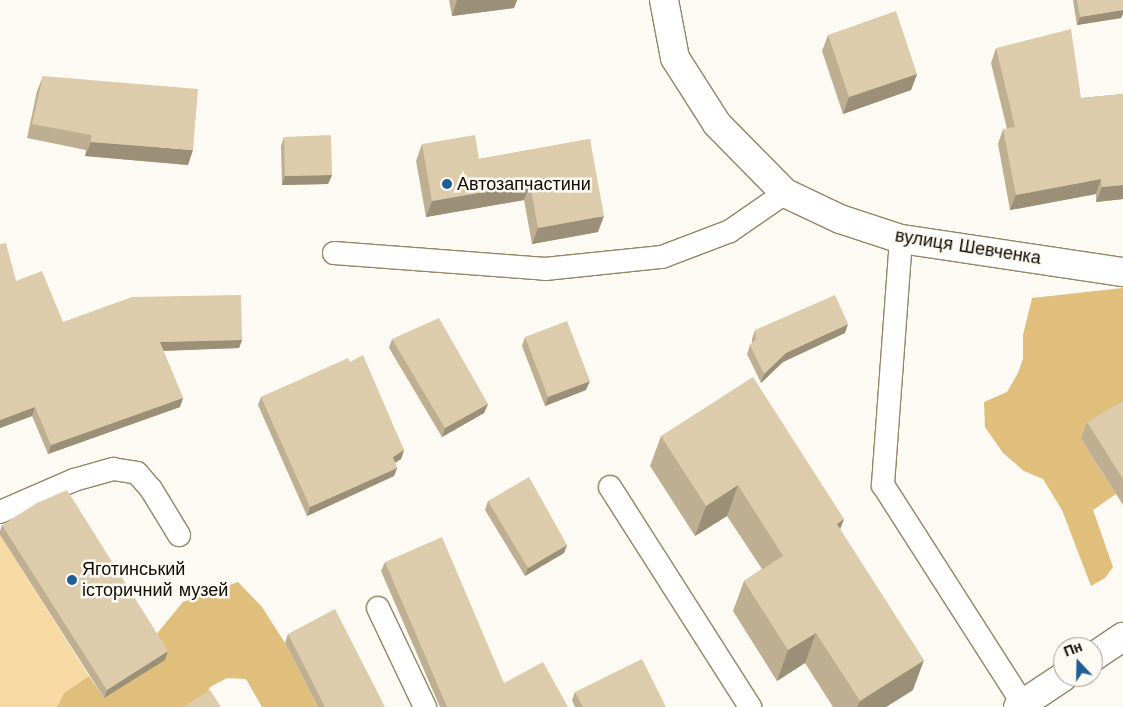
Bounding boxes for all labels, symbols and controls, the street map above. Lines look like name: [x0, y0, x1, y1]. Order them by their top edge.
place label: Автозапчастини: [457, 173, 591, 195]
marker: Автозапчастини: [441, 178, 453, 190]
street label: вулиця Шевченка: [894, 225, 1042, 269]
place label: Яготинський історичний музей: [82, 559, 228, 602]
marker: Яготинський історичний музей: [66, 574, 78, 586]
north arrow: [1053, 637, 1103, 687]
text: Пн: [1061, 638, 1085, 660]

